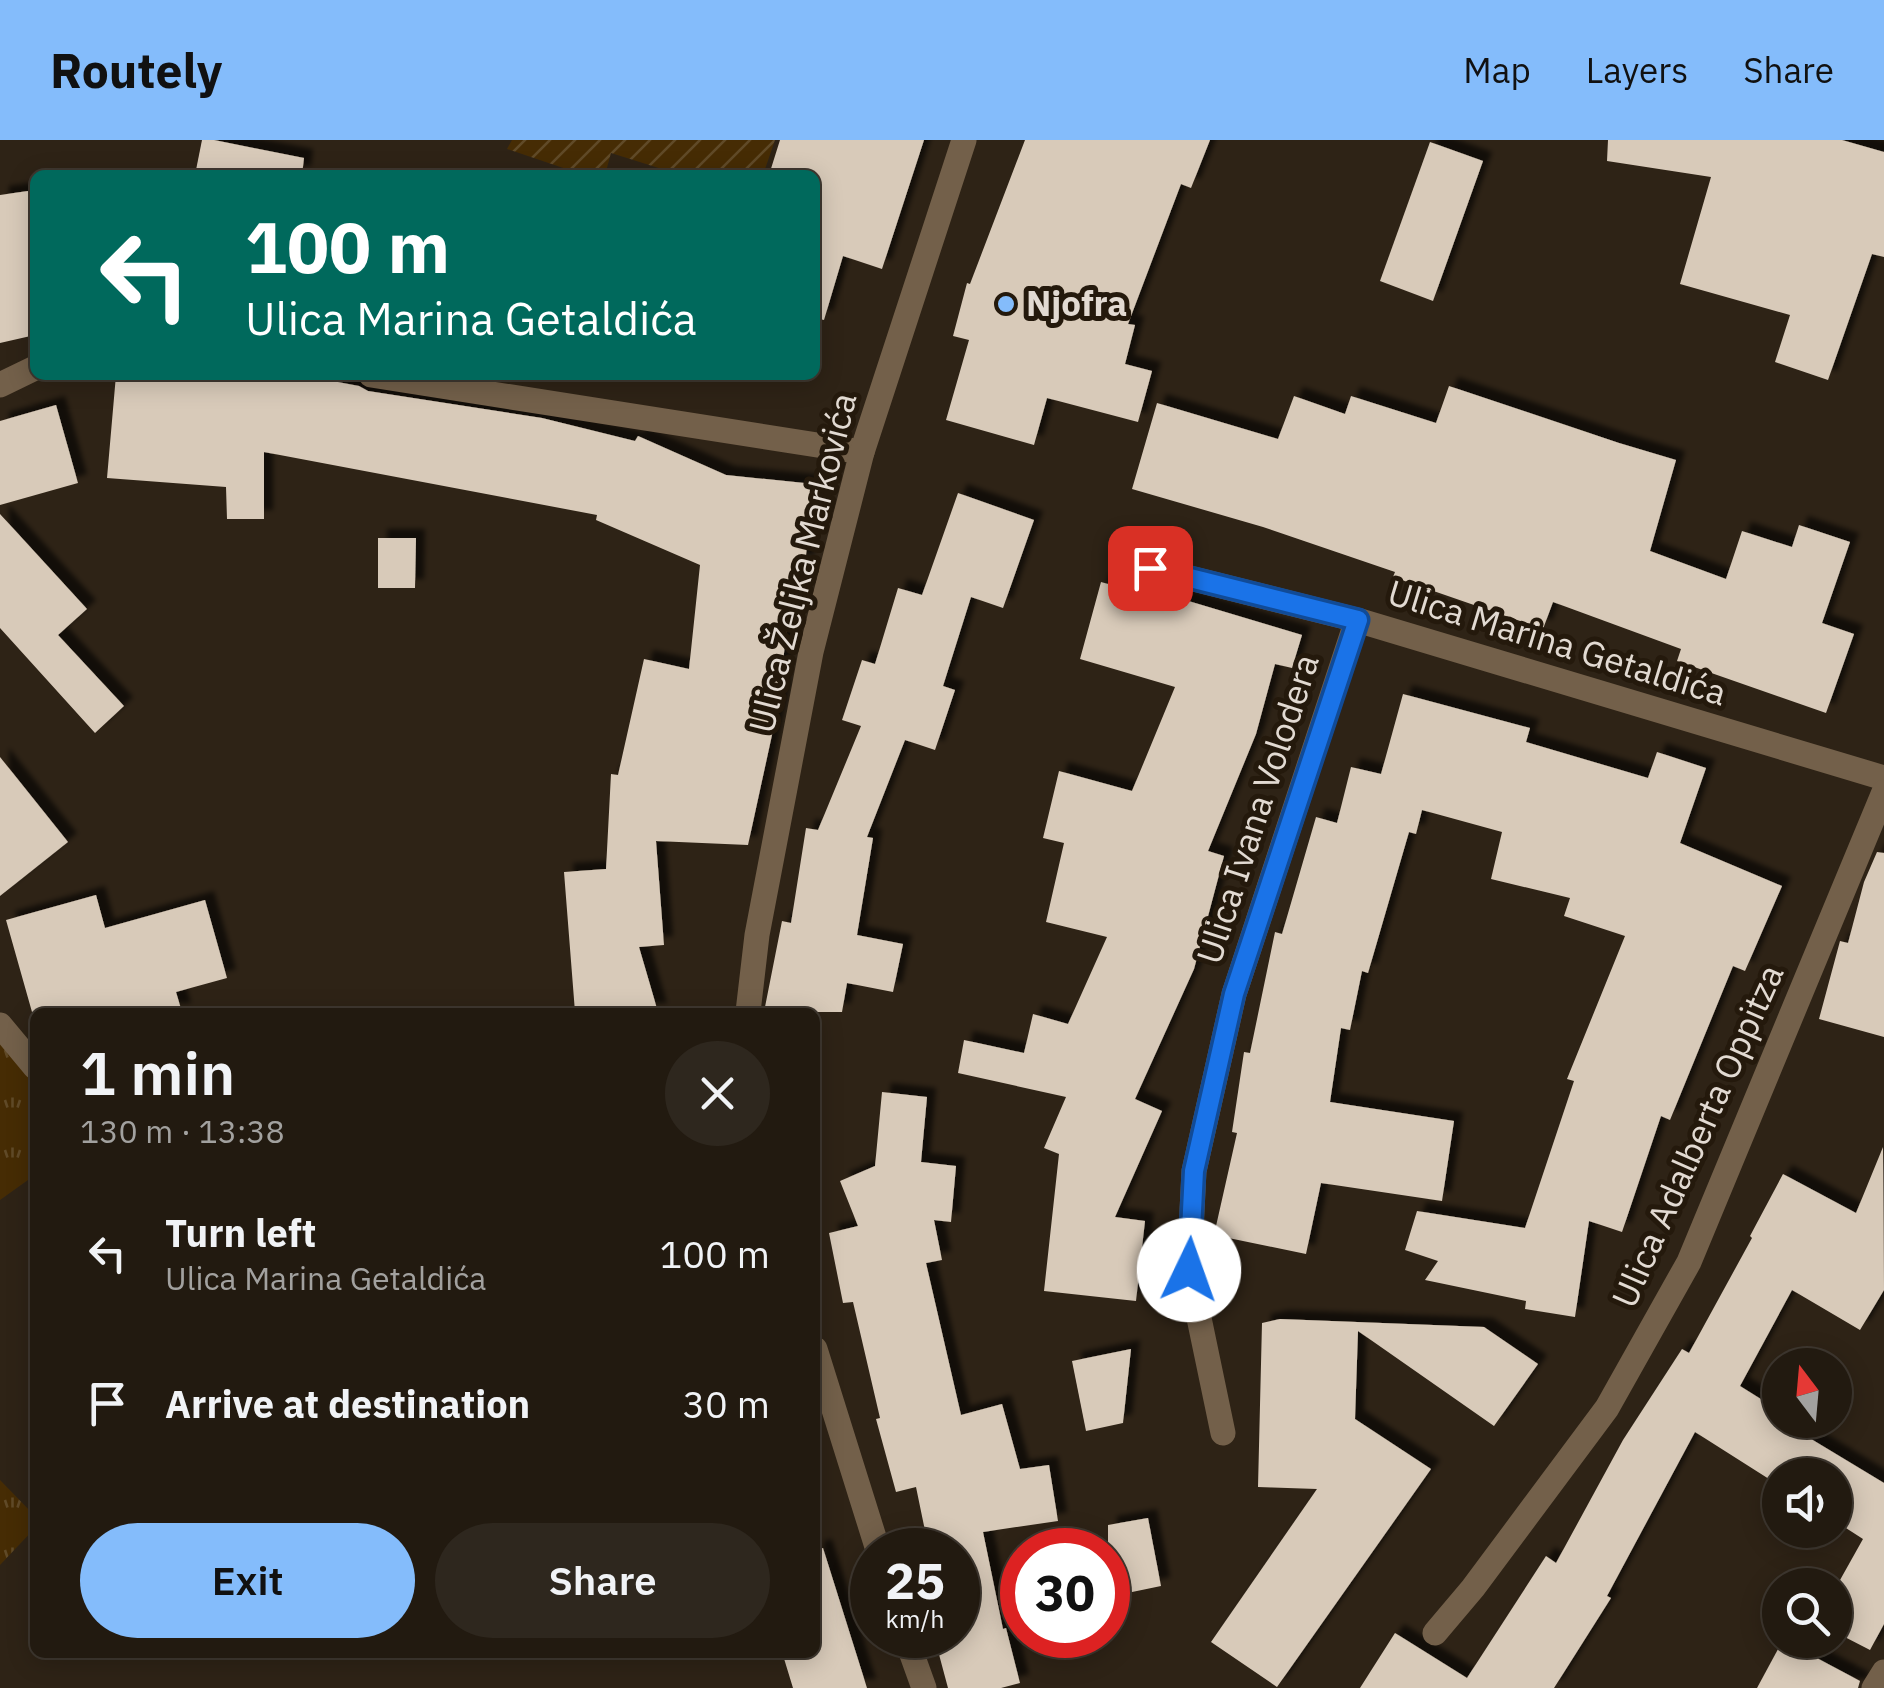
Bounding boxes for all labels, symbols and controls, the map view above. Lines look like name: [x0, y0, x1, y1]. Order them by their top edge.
text: Routely: [50, 39, 222, 101]
text: Map: [1463, 47, 1531, 93]
text: Layers: [1586, 47, 1688, 93]
text: Share: [1743, 47, 1834, 93]
text: 100 m: [245, 201, 450, 292]
icon: left: [80, 210, 210, 340]
place label: Njofra: [1026, 280, 1127, 326]
text: Ulica Marina Getaldića: [245, 289, 697, 347]
marker: Njofra: [995, 293, 1017, 315]
street label: Ulica Željka Markovića: [738, 388, 867, 738]
pin: [1108, 526, 1193, 611]
icon: arrive: [1123, 541, 1178, 596]
street label: Ulica Marina Getaldića: [1383, 569, 1732, 715]
street label: Ulica Ivana Volodera: [1185, 648, 1329, 969]
street label: Ulica Adalberta Oppitza: [1601, 957, 1793, 1314]
text: 1 min: [80, 1033, 235, 1112]
button: close: [665, 1041, 770, 1146]
text: 130 m · 13:38: [80, 1110, 285, 1152]
text: Turn left: [165, 1208, 316, 1257]
position arrow: [1137, 1218, 1241, 1322]
icon: left: [80, 1226, 135, 1281]
text: 100 m: [659, 1229, 770, 1278]
text: Ulica Marina Getaldića: [165, 1257, 486, 1299]
north arrow: [1762, 1348, 1852, 1438]
map controls: [1762, 1348, 1852, 1658]
icon: arrive: [80, 1376, 135, 1431]
text: Arrive at destination: [165, 1379, 530, 1428]
text: 30 m: [682, 1379, 770, 1428]
button: sound: [1762, 1458, 1852, 1548]
button: Exit: [80, 1523, 415, 1638]
button: Share: [435, 1523, 770, 1638]
speed limit sign: 30: [1000, 1528, 1130, 1658]
text: 25: [885, 1548, 945, 1613]
button: search: [1762, 1568, 1852, 1658]
text: km/h: [886, 1602, 944, 1635]

